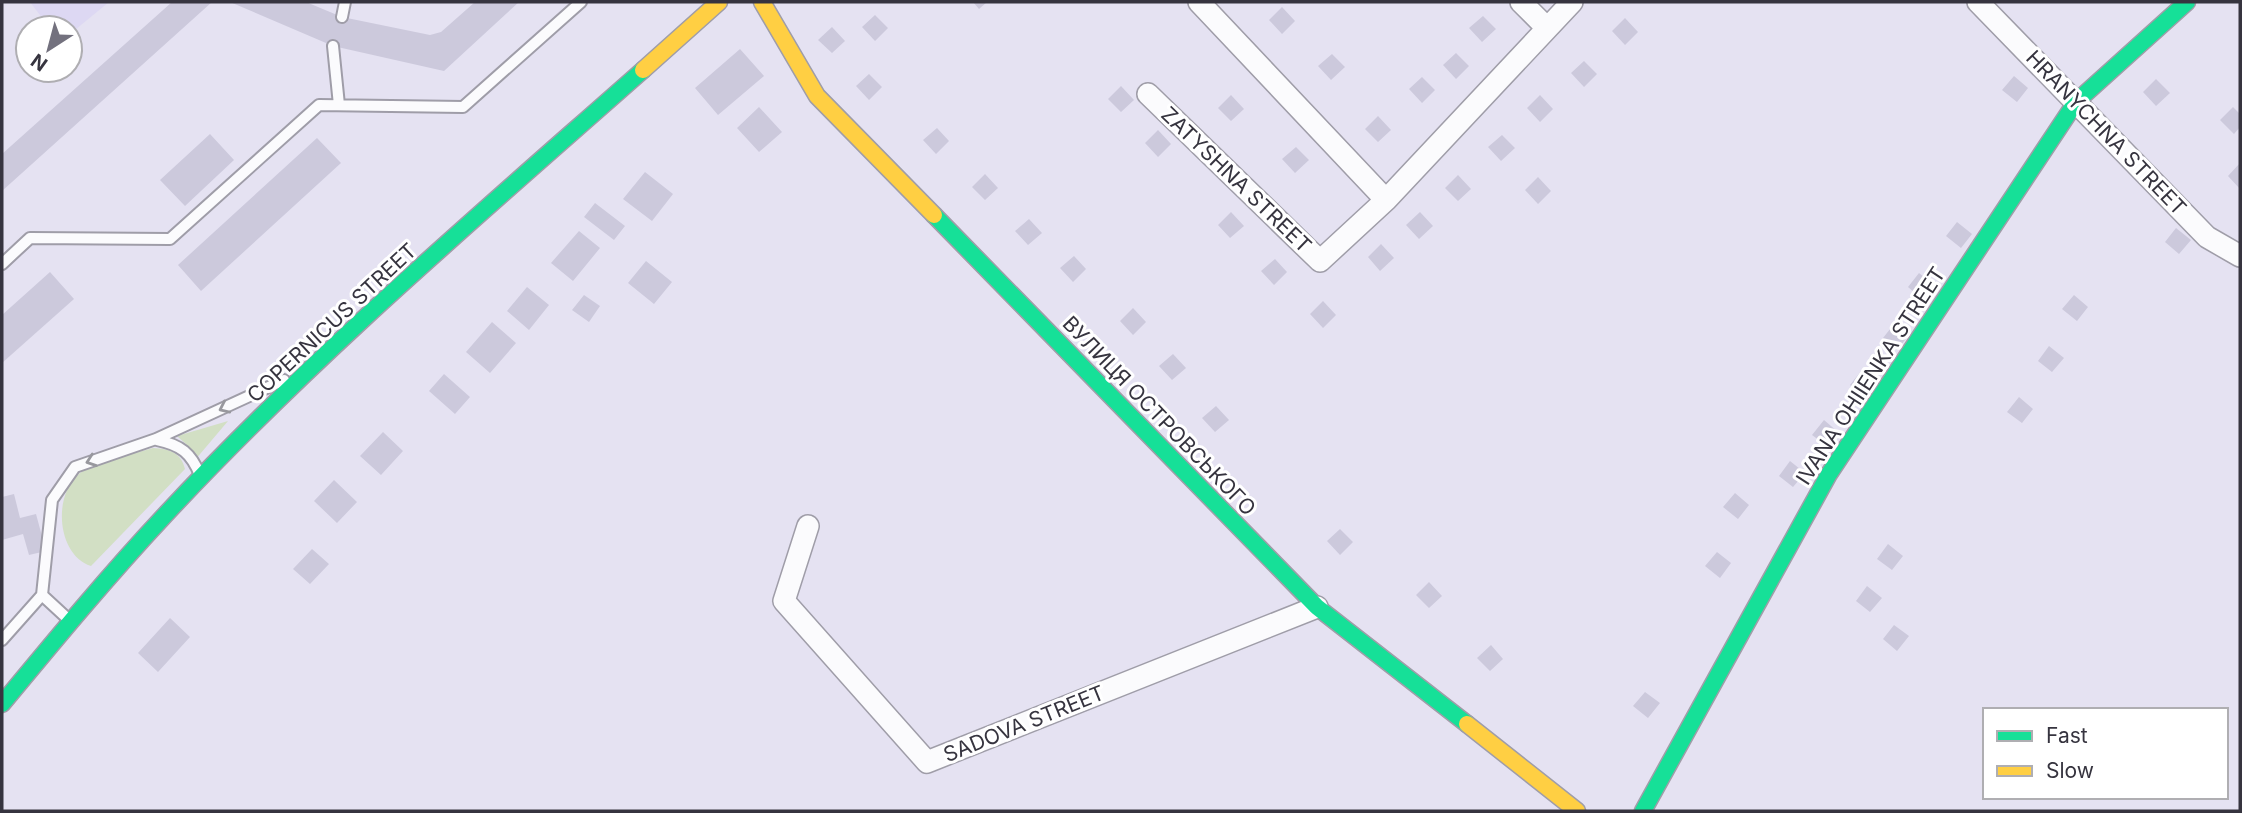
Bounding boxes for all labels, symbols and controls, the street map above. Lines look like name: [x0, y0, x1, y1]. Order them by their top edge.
north arrow: [14, 14, 84, 84]
street label: HRANYCHNA STREET: [2021, 45, 2192, 220]
text: N: [27, 49, 52, 76]
street label: ZATYSHNA STREET: [1156, 102, 1317, 258]
street label: COPERNICUS STREET: [242, 238, 421, 408]
street label: IVANA OHIIENKA STREET: [1791, 262, 1950, 489]
street label: ВУЛИЦЯ ОСТРОВСЬКОГО: [1058, 311, 1261, 520]
one-way arrow: [219, 400, 231, 414]
one-way arrow: [86, 453, 98, 468]
street label: SADOVA STREET: [940, 680, 1108, 767]
legend: [1983, 708, 2228, 799]
text: Fast: [2046, 723, 2088, 748]
text: Slow: [2046, 758, 2094, 783]

